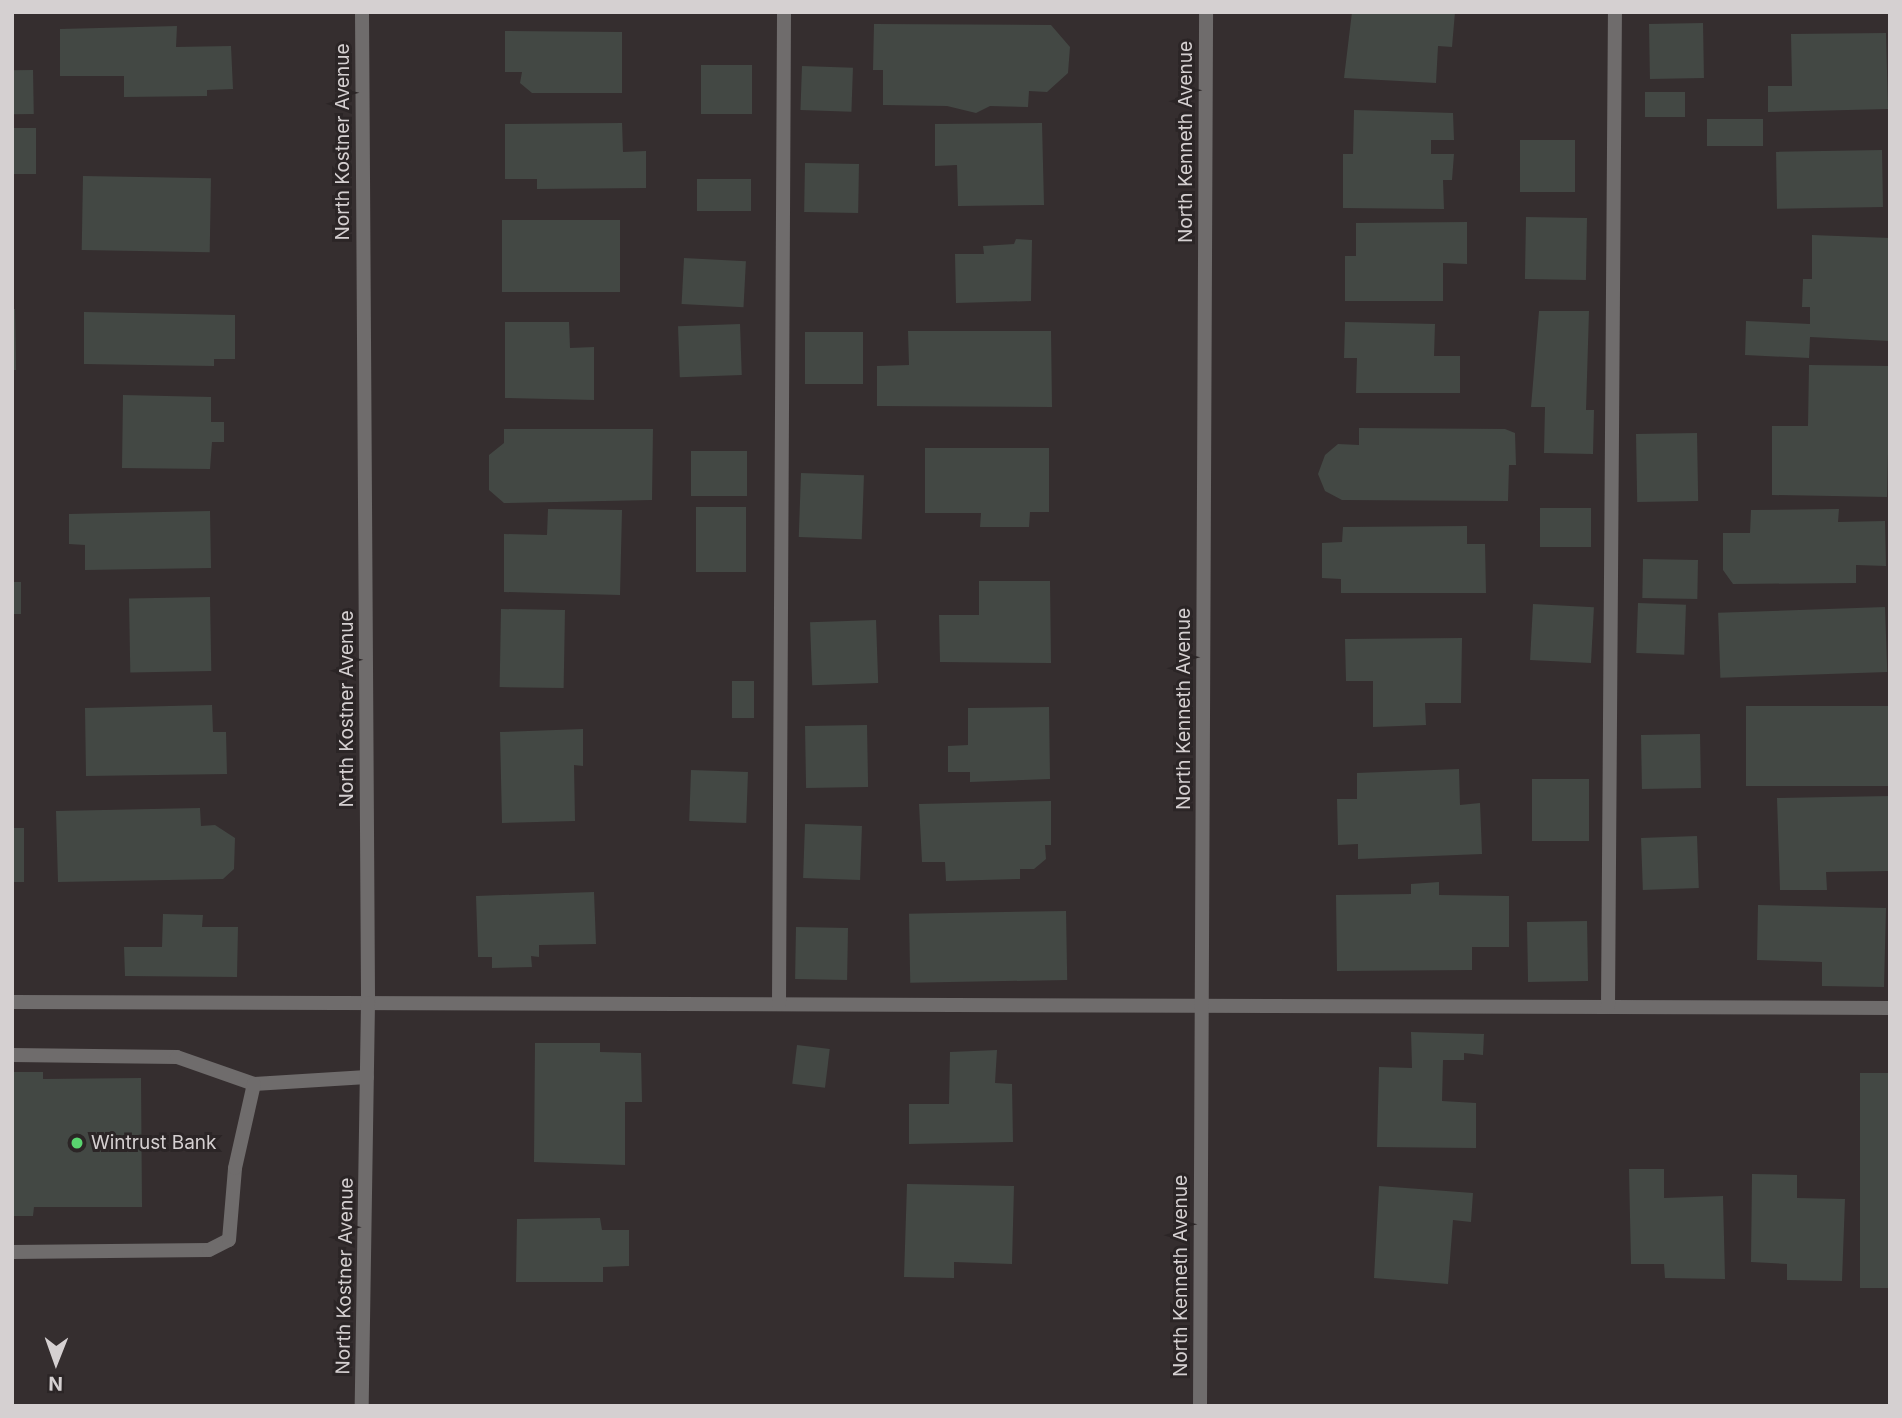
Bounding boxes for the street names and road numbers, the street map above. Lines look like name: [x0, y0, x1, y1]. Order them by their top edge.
street label: North Kenneth Avenue: [1175, 41, 1197, 243]
street label: North Kostner Avenue: [332, 43, 354, 241]
street label: North Kenneth Avenue: [1173, 608, 1195, 810]
street label: North Kostner Avenue: [336, 610, 358, 808]
street label: North Kenneth Avenue: [1170, 1175, 1192, 1377]
street label: North Kostner Avenue: [332, 1177, 358, 1375]

